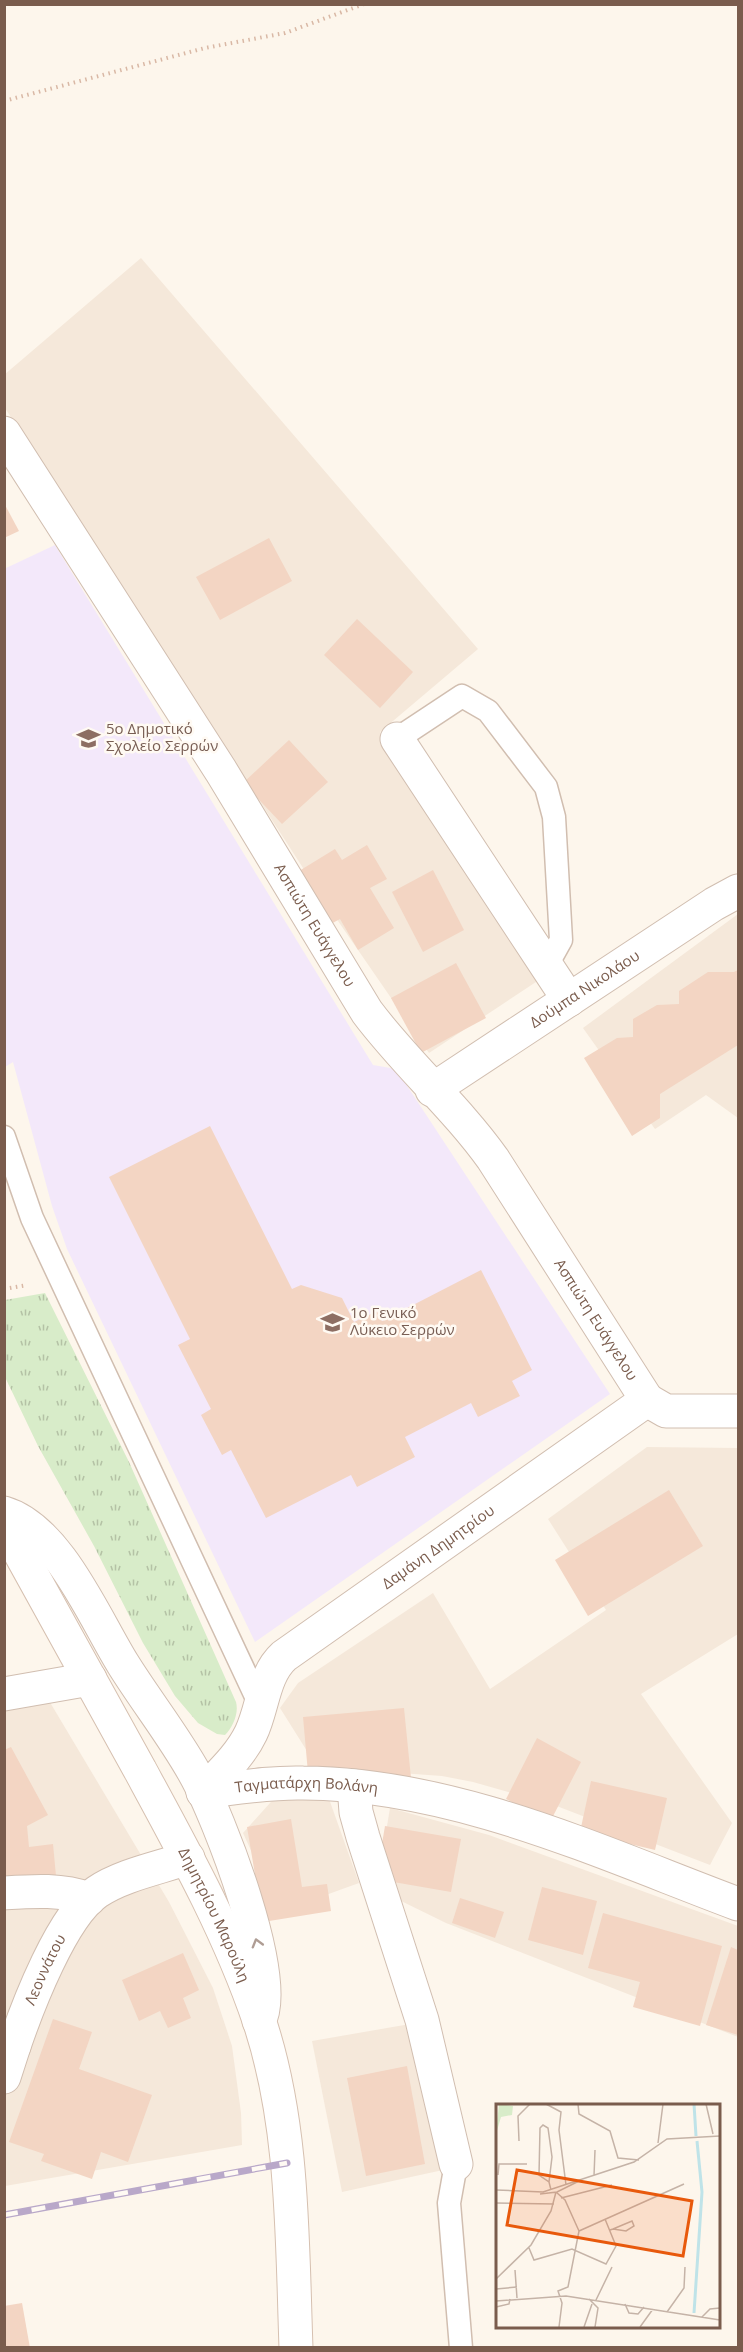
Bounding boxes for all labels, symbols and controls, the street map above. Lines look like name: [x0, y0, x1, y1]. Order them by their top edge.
place label: 5ο Δημοτικό Σχολείο Σερρών: [106, 718, 218, 755]
school or university icon: 5ο Δημοτικό Σχολείο Σερρών: [75, 725, 101, 751]
street label: Ασπιώτη Ευάγγελου: [270, 859, 360, 990]
street label: Δούμπα Νικολάου: [525, 945, 643, 1032]
street label: Ασπιώτη Ευάγγελου: [550, 1255, 643, 1384]
place label: 1ο Γενικό Λύκειο Σερρών: [350, 1302, 455, 1339]
school or university icon: 1ο Γενικό Λύκειο Σερρών: [319, 1309, 345, 1335]
street label: Δαμάνη Δημητρίου: [378, 1500, 498, 1593]
street label: Ταγματάρχη Βολάνη: [234, 1772, 379, 1798]
street label: Δημητρίου Μαρούλη: [174, 1844, 255, 1985]
street label: Λεοννάτου: [19, 1930, 70, 2008]
one-way arrow: [252, 1939, 264, 1949]
inset map: [496, 2104, 719, 2328]

